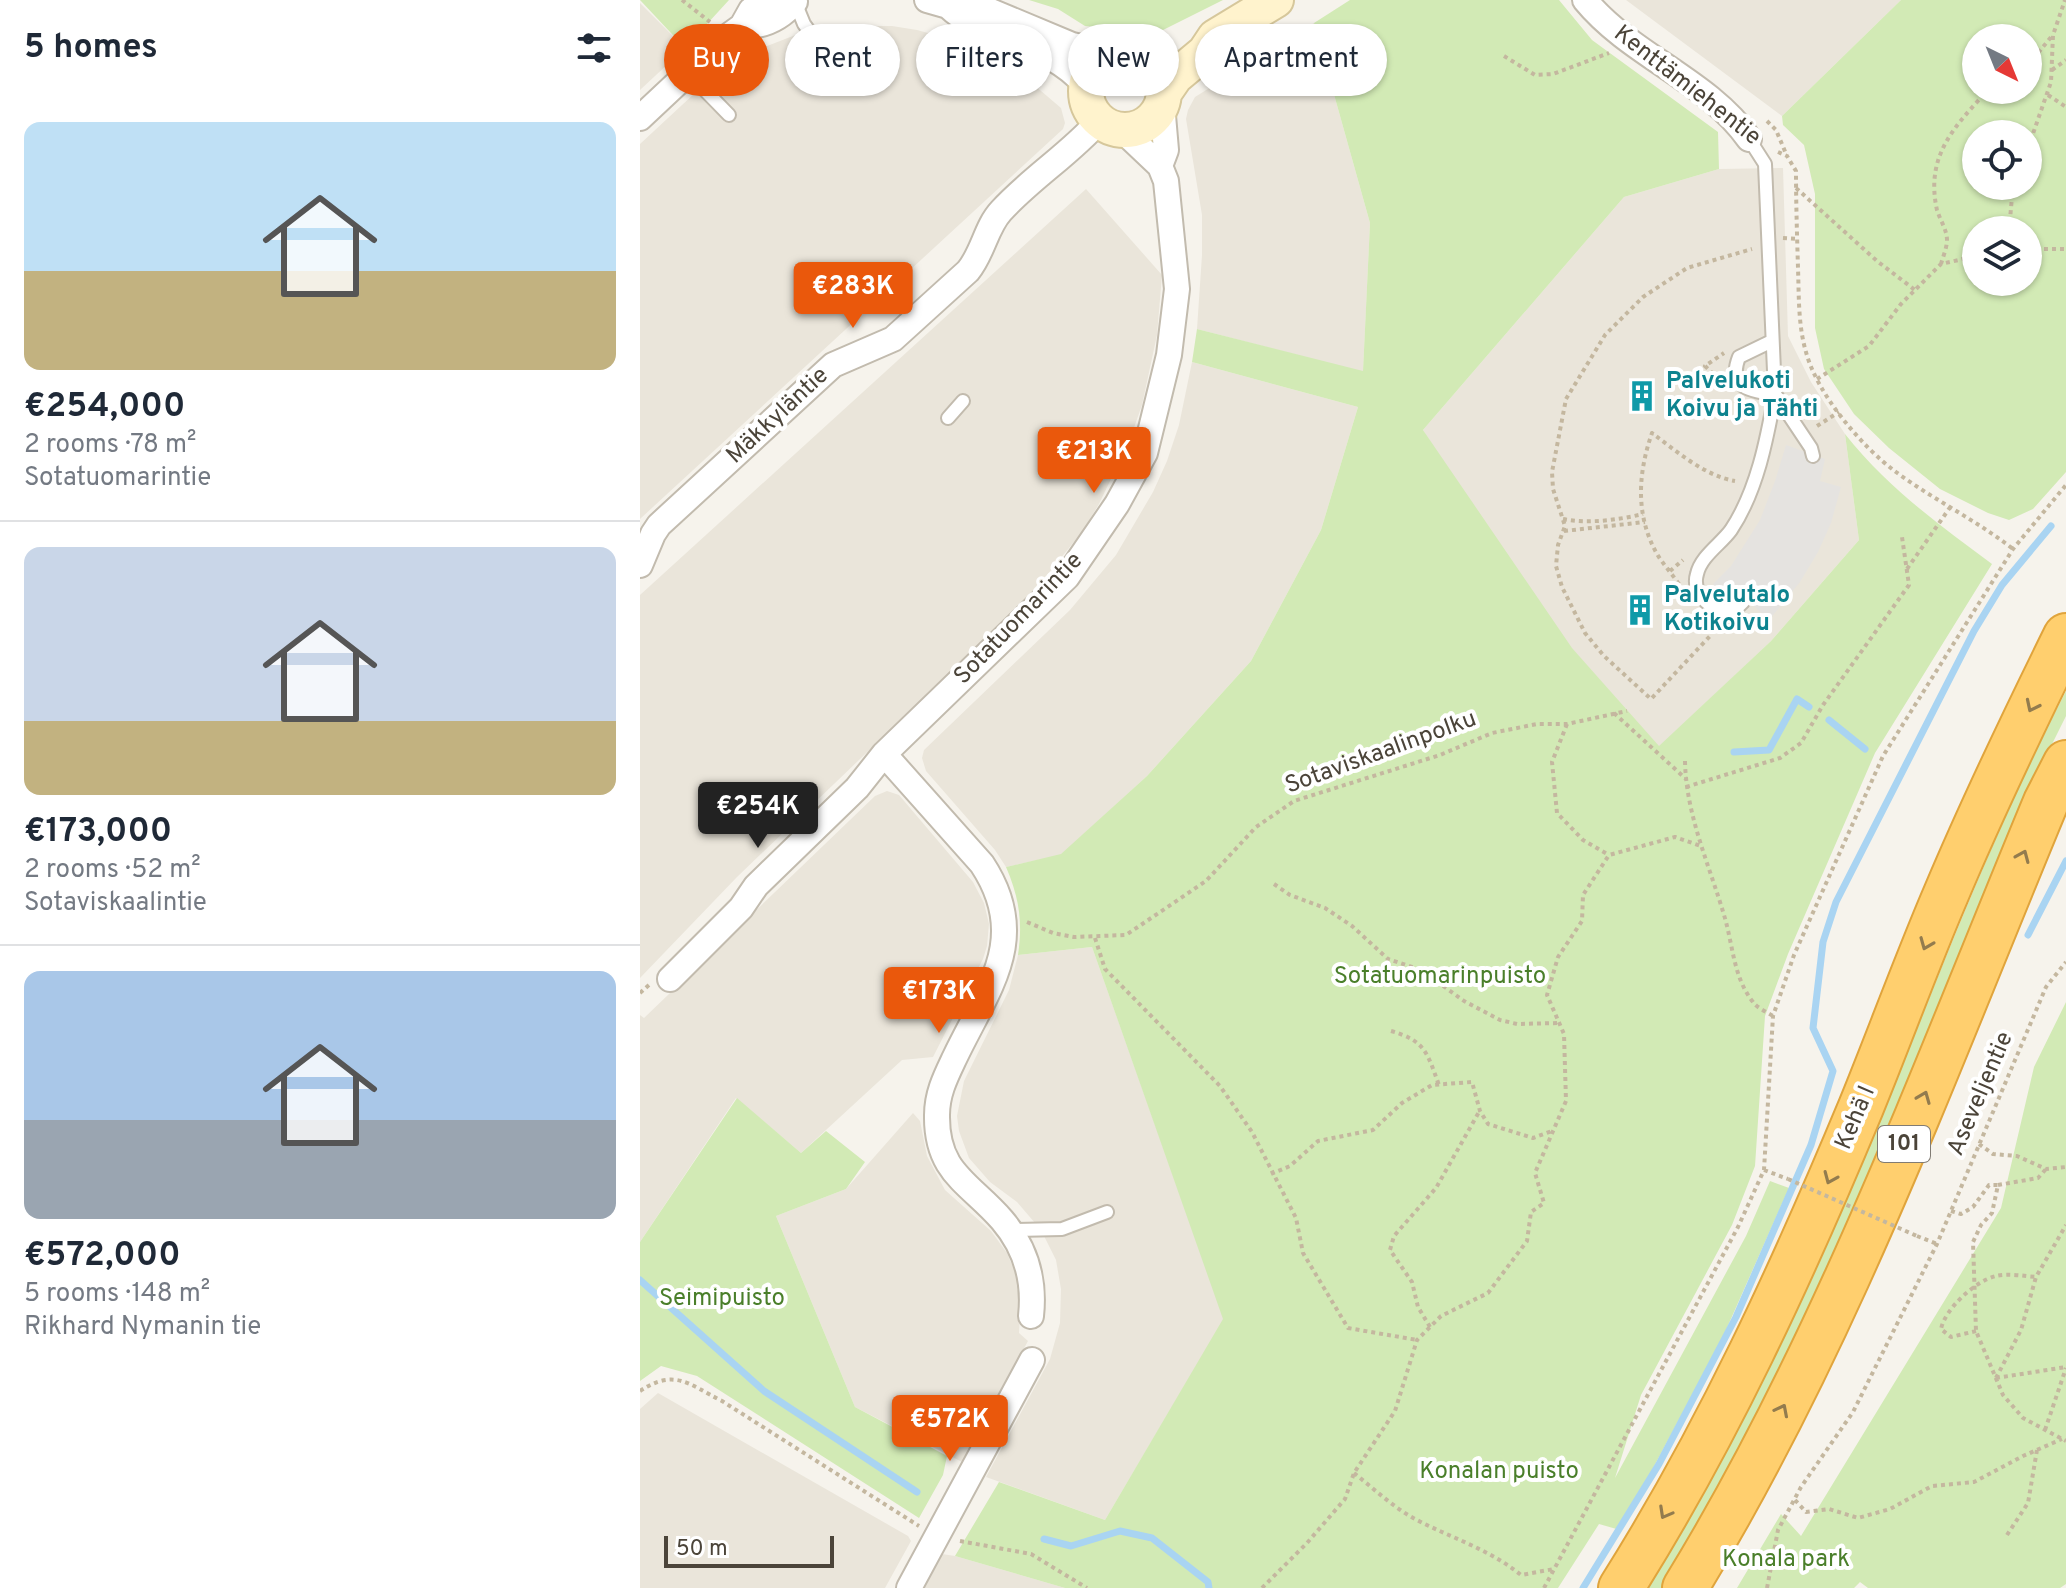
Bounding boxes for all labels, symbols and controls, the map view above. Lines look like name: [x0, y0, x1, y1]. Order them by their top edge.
street label: Kenttämiehentie: [1607, 19, 1767, 153]
chip: Buy: [664, 24, 769, 96]
chip: Rent: [785, 24, 900, 96]
chip: Filters: [916, 24, 1052, 96]
chip: New: [1068, 24, 1179, 96]
chip: Apartment: [1195, 24, 1387, 96]
north arrow: [1962, 24, 2042, 104]
map controls: [1962, 24, 2042, 296]
icon: filters: [572, 26, 616, 70]
text: 5 homes: [24, 27, 158, 70]
button: locate: [1962, 120, 2042, 200]
icon: home: [248, 174, 392, 318]
button: layers: [1962, 216, 2042, 296]
pin: €283K: [797, 262, 909, 330]
text: €283K: [812, 271, 894, 304]
street label: Mäkkyläntie: [721, 361, 835, 471]
place label: Palvelukoti Koivu ja Tähti: [1666, 367, 1818, 425]
building icon: Palvelukoti Koivu ja Tähti: [1625, 379, 1659, 413]
text: €254,000: [24, 386, 185, 429]
pin: €213K: [1038, 427, 1150, 495]
text: 2 rooms · 78 m²: [24, 429, 196, 462]
text: €213K: [1056, 436, 1132, 469]
text: Sotatuomarintie: [24, 462, 211, 495]
street label: Sotatuomarintie: [948, 546, 1090, 692]
place label: Palvelutalo Kotikoivu: [1664, 581, 1790, 639]
building icon: Palvelutalo Kotikoivu: [1623, 593, 1657, 627]
icon: home: [248, 599, 392, 743]
one-way arrow: [2026, 698, 2042, 713]
street label: Sotaviskaalinpolku: [1281, 704, 1481, 802]
pin: €254K: [702, 782, 814, 850]
text: €254K: [716, 791, 800, 824]
text: €173,000: [24, 811, 172, 854]
one-way arrow: [2014, 850, 2030, 864]
text: 2 rooms · 52 m²: [24, 854, 201, 887]
text: Sotaviskaalintie: [24, 887, 207, 920]
one-way arrow: [1919, 936, 1936, 950]
park label: Sotatuomarinpuisto: [1334, 962, 1546, 992]
pin: €173K: [883, 967, 995, 1035]
text: €173K: [902, 976, 976, 1009]
icon: home: [248, 1023, 392, 1167]
street label: Aseveljentie: [1941, 1028, 2021, 1160]
street label: Kehä I: [1829, 1081, 1883, 1155]
one-way arrow: [1914, 1091, 1931, 1105]
road number: 101: [1878, 1126, 1930, 1162]
one-way arrow: [1824, 1170, 1840, 1184]
text: €572,000: [24, 1235, 181, 1278]
text: 5 rooms · 148 m²: [24, 1278, 210, 1311]
park label: Seimipuisto: [659, 1284, 785, 1314]
text: Rikhard Nymanin tie: [24, 1311, 261, 1344]
pin: €572K: [894, 1395, 1006, 1463]
one-way arrow: [1772, 1403, 1788, 1418]
text: €572K: [910, 1404, 990, 1437]
park label: Konalan puisto: [1419, 1457, 1579, 1487]
one-way arrow: [1659, 1504, 1675, 1519]
scale bar: [664, 1532, 834, 1568]
text: 50 m: [676, 1536, 728, 1563]
park label: Konala park: [1722, 1545, 1850, 1575]

